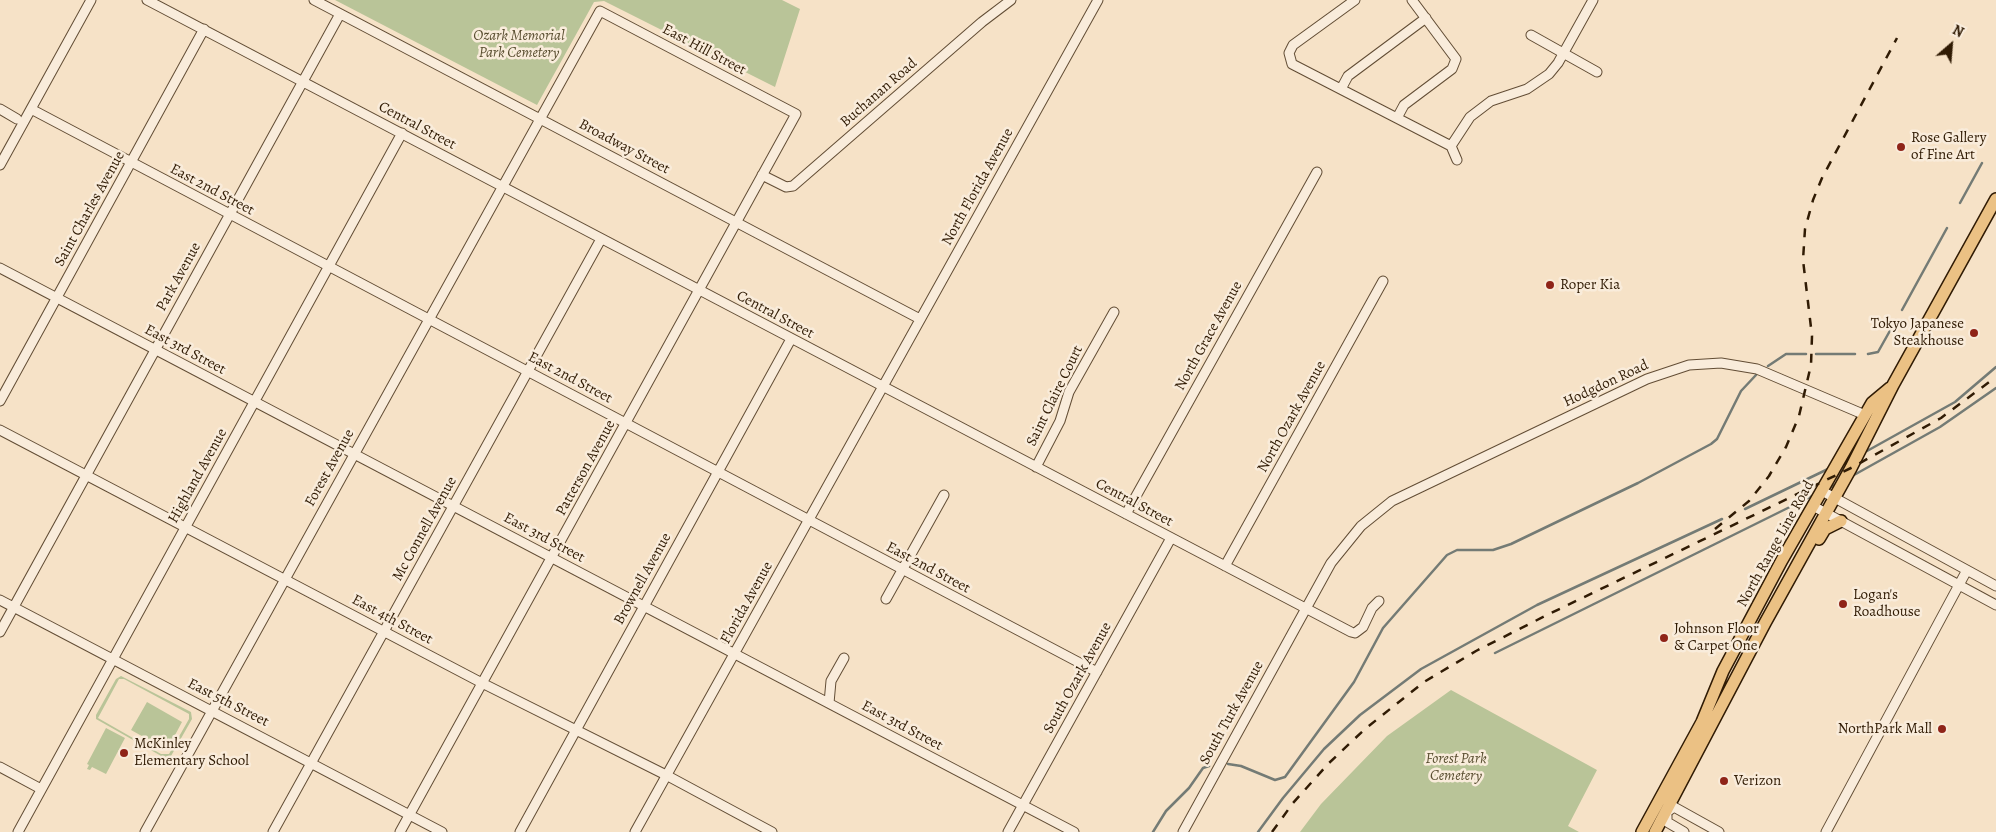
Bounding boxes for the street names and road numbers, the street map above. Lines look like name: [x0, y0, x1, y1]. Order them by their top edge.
street label: East Hill Street: [659, 20, 749, 80]
street label: Buchanan Road: [837, 55, 921, 131]
street label: Central Street: [375, 98, 459, 154]
street label: Broadway Street: [575, 115, 673, 179]
street label: North Florida Avenue: [938, 125, 1018, 249]
street label: Saint Charles Avenue: [51, 148, 129, 270]
street label: East 2nd Street: [167, 160, 257, 220]
street label: Park Avenue: [153, 239, 205, 315]
street label: North Grace Avenue: [1171, 278, 1247, 394]
street label: Central Street: [733, 287, 817, 343]
street label: East 3rd Street: [141, 321, 229, 379]
street label: Saint Claire Court: [1023, 343, 1087, 449]
street label: East 2nd Street: [525, 348, 615, 408]
street label: Hodgdon Road: [1561, 356, 1651, 412]
street label: North Ozark Avenue: [1254, 358, 1330, 476]
street label: Patterson Avenue: [552, 417, 620, 519]
street label: Highland Avenue: [165, 426, 231, 526]
street label: Forest Avenue: [301, 426, 359, 510]
street label: Mc Connell Avenue: [389, 474, 461, 584]
street label: Central Street: [1092, 475, 1176, 531]
street label: North Range Line Road: [1734, 478, 1818, 610]
street label: East 3rd Street: [500, 509, 588, 567]
street label: Brownell Avenue: [610, 530, 676, 628]
street label: East 2nd Street: [883, 538, 973, 598]
street label: Florida Avenue: [717, 559, 777, 647]
street label: East 4th Street: [348, 591, 436, 649]
street label: South Ozark Avenue: [1040, 619, 1116, 737]
street label: South Turk Avenue: [1196, 658, 1268, 768]
street label: East 5th Street: [184, 675, 272, 731]
street label: East 3rd Street: [858, 697, 946, 755]

